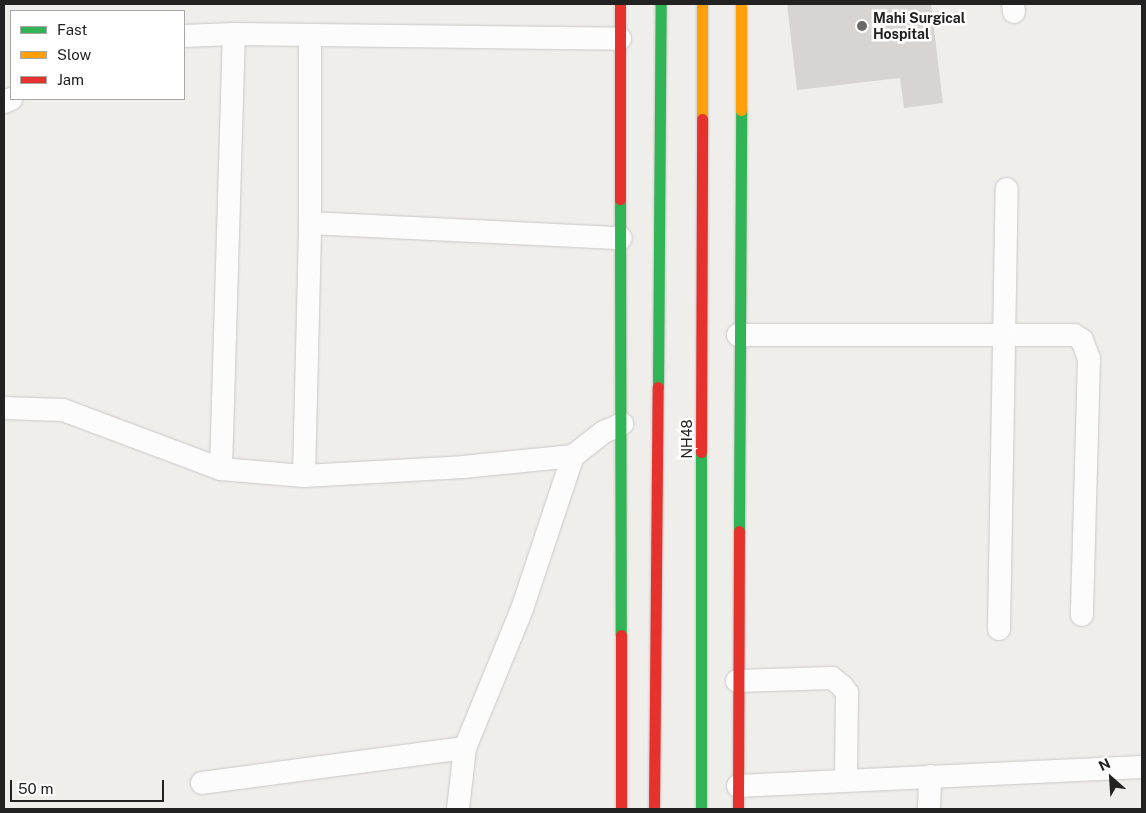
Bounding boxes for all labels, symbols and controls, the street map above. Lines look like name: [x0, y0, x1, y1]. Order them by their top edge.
legend: [10, 10, 185, 100]
place label: Mahi Surgical Hospital: [873, 10, 965, 42]
marker: Mahi Surgical Hospital: [855, 19, 869, 33]
text: Fast: [57, 21, 87, 38]
text: Slow: [57, 46, 91, 63]
text: Jam: [57, 71, 84, 88]
street label: NH48: [679, 419, 695, 459]
north arrow: [1086, 753, 1136, 803]
text: N: [1096, 755, 1113, 774]
scale bar: [12, 770, 166, 802]
text: 50 m: [18, 780, 53, 797]

